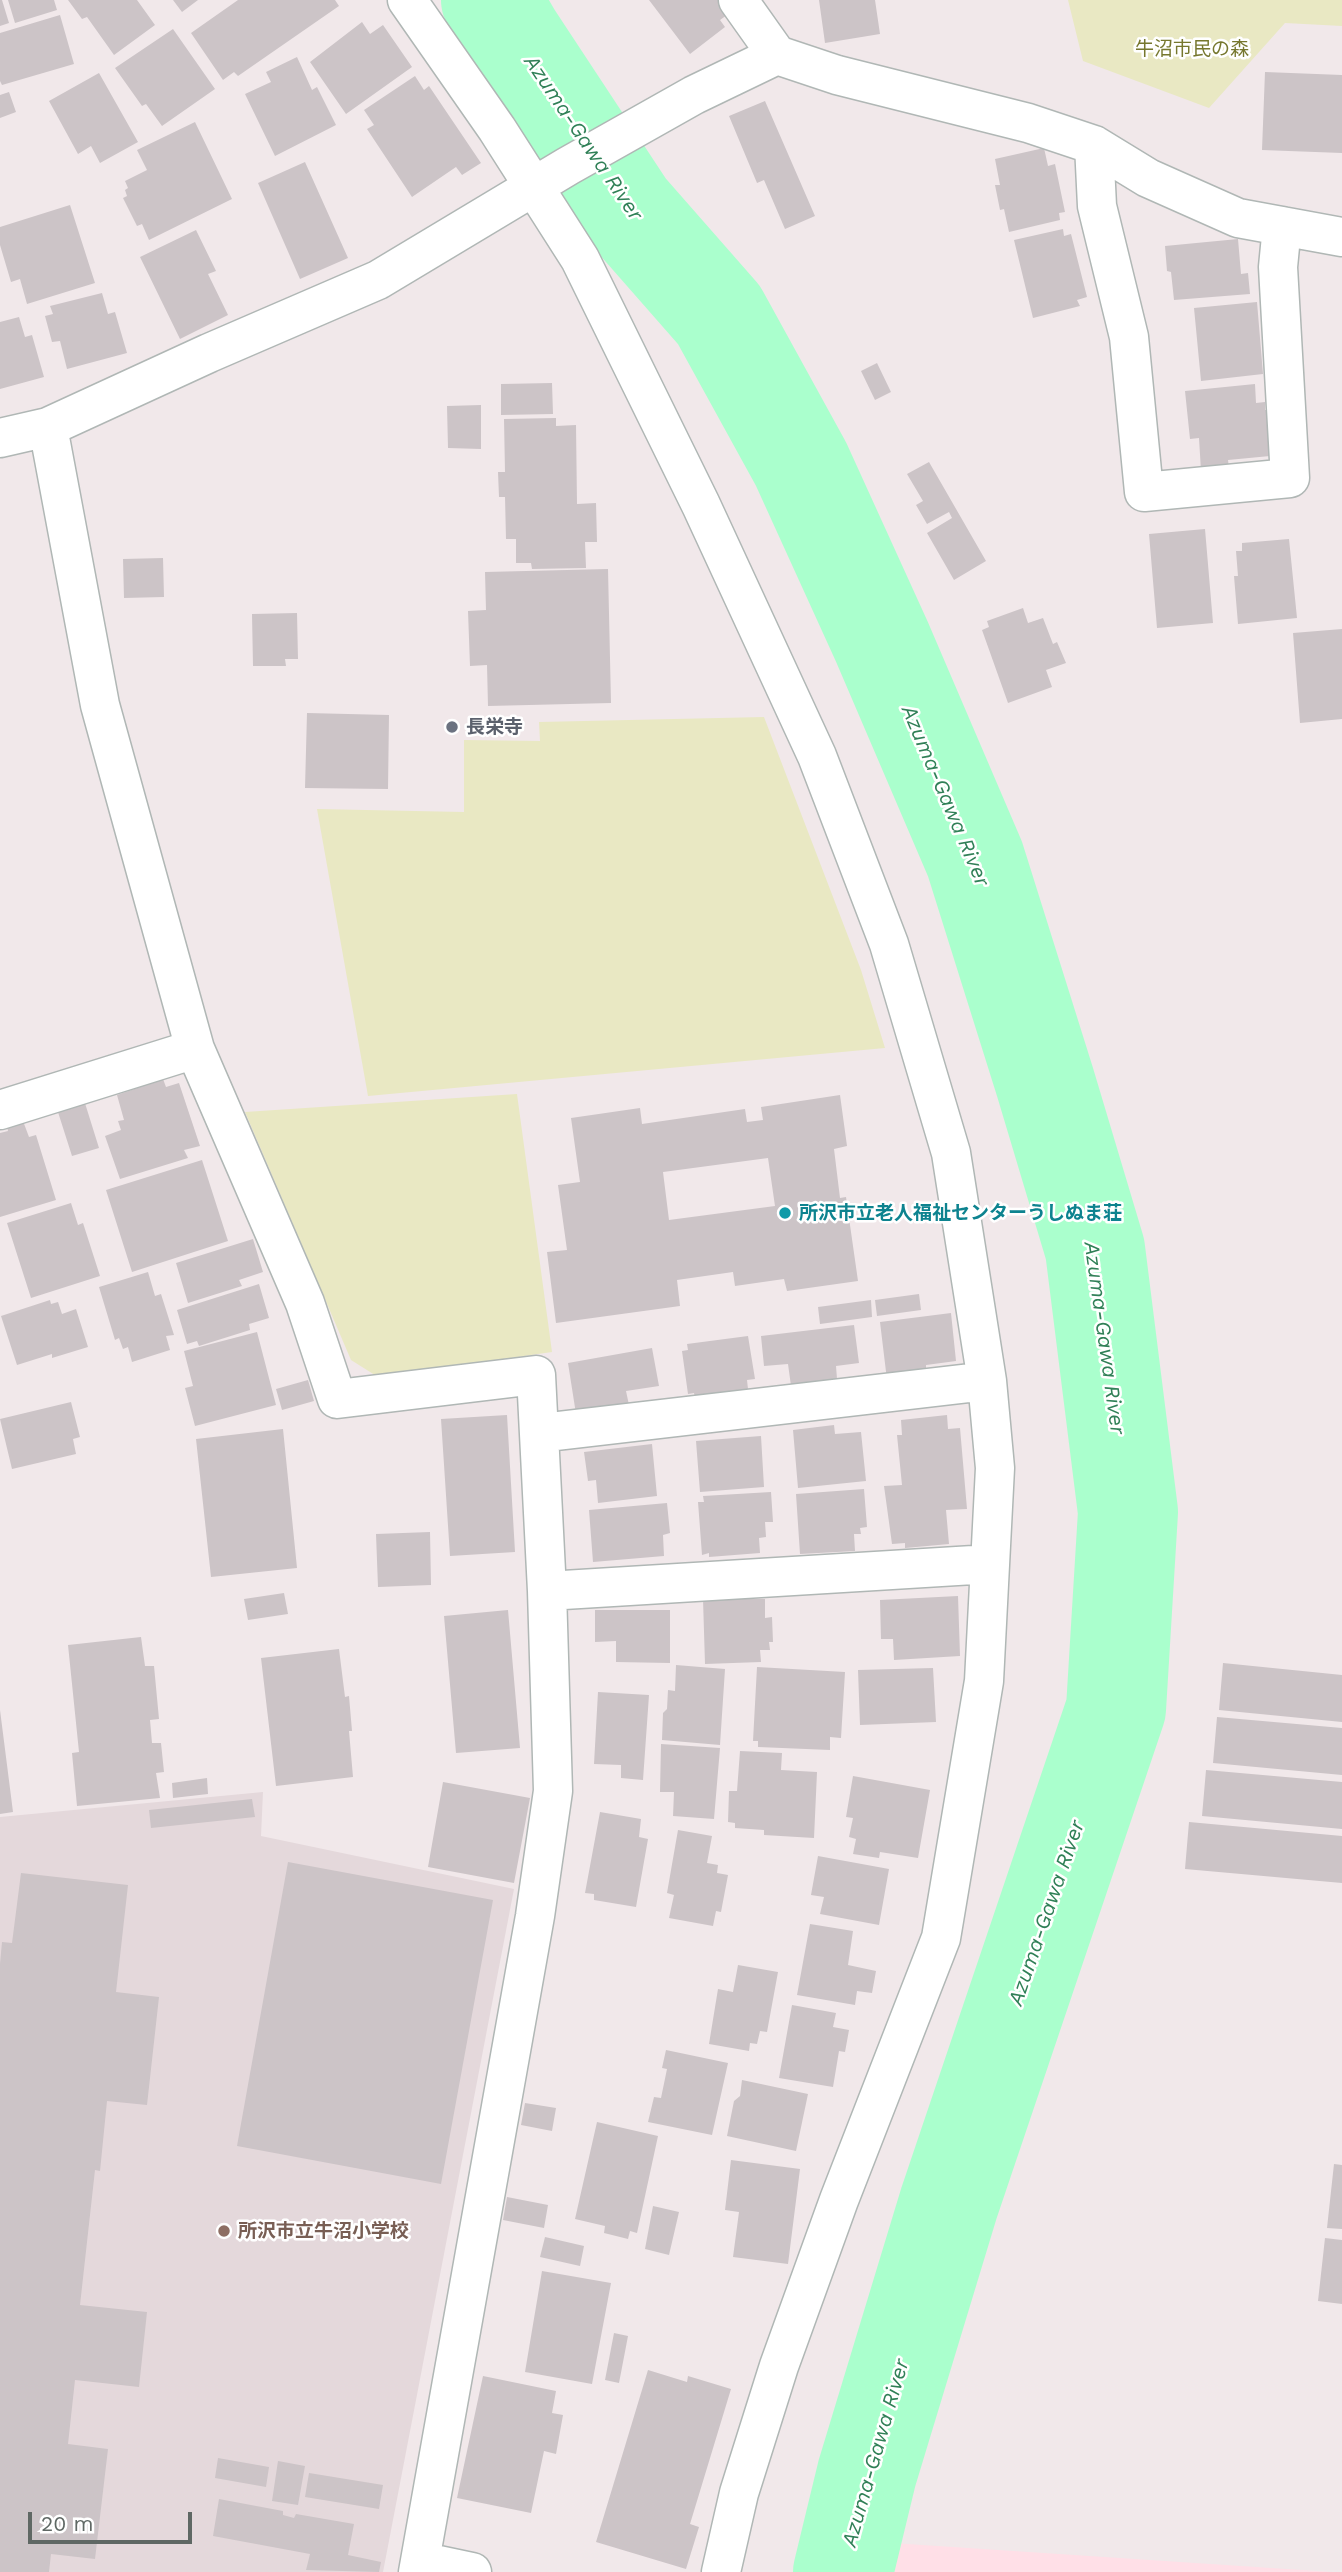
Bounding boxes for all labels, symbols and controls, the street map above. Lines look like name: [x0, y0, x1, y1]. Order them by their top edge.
park label: 牛沼市民の森: [1135, 38, 1249, 60]
water label: Azuma-Gawa River: [518, 50, 648, 226]
water label: Azuma-Gawa River: [895, 702, 995, 890]
place label: 長栄寺: [466, 716, 523, 738]
marker: 長栄寺: [444, 719, 460, 735]
place label: 所沢市立老人福祉センターうしぬま荘: [799, 1202, 1122, 1224]
marker: 所沢市立老人福祉センターうしぬま荘: [777, 1205, 793, 1221]
water label: Azuma-Gawa River: [1078, 1240, 1130, 1436]
water label: Azuma-Gawa River: [1003, 1817, 1091, 2009]
place label: 所沢市立牛沼小学校: [238, 2220, 409, 2242]
marker: 所沢市立牛沼小学校: [216, 2223, 232, 2239]
water label: Azuma-Gawa River: [837, 2356, 915, 2550]
scale bar: [32, 2498, 196, 2542]
text: 20 m: [41, 2511, 93, 2536]

